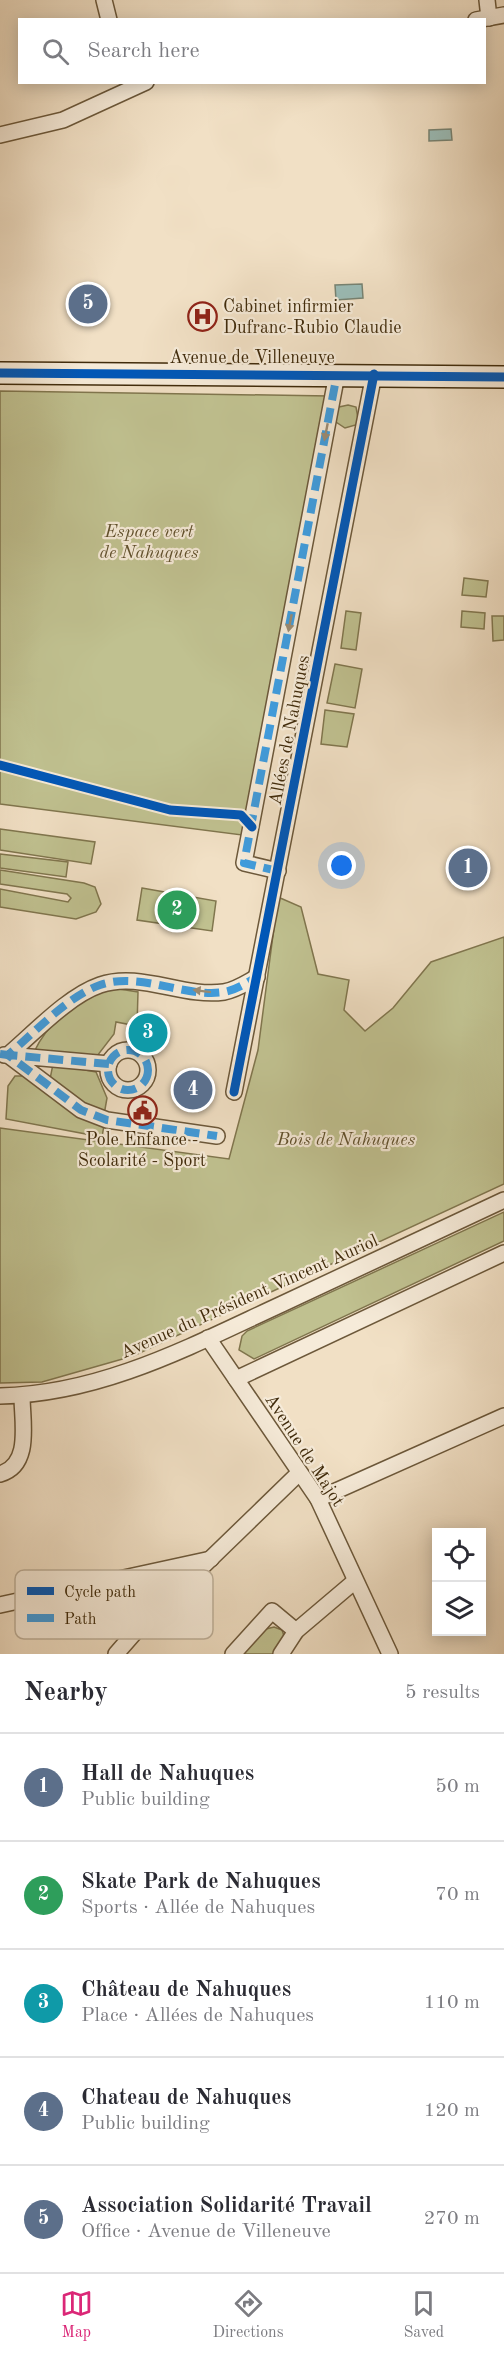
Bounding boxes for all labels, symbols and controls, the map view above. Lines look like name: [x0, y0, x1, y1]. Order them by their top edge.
search box: [18, 18, 486, 84]
icon: search: [39, 35, 72, 68]
text: Search here: [87, 40, 200, 62]
pin: 5: [68, 282, 107, 326]
place label: Cabinet infirmier Dufranc-Rubio Claudie: [223, 298, 402, 337]
hospital icon: Cabinet infirmier Dufranc-Rubio Claudie: [186, 300, 218, 332]
street label: Avenue de Villeneuve: [169, 349, 335, 367]
one-way arrow: [321, 422, 330, 441]
park label: Espace vert de Nahuques: [99, 523, 199, 562]
one-way arrow: [285, 614, 294, 633]
street label: Allées de Nahuques: [267, 653, 313, 807]
pin: 1: [448, 846, 488, 890]
your location: [327, 851, 356, 880]
pin: 2: [158, 888, 196, 932]
one-way arrow: [193, 987, 212, 996]
pin: 3: [128, 1010, 168, 1056]
pin: 4: [174, 1068, 212, 1112]
public building icon: Pole Enfance - Scolarité - Sport: [126, 1094, 158, 1126]
place label: Pole Enfance - Scolarité - Sport: [78, 1131, 206, 1170]
park label: Bois de Nahuques: [276, 1131, 416, 1149]
street label: Avenue du Président Vincent Auriol: [118, 1232, 381, 1362]
street label: Avenue de Majot: [261, 1391, 347, 1510]
map controls: [432, 1528, 486, 1636]
button: locate: [432, 1528, 486, 1582]
legend: [15, 1570, 213, 1639]
button: layers: [432, 1582, 486, 1636]
text: Cycle path: [64, 1585, 136, 1601]
text: Path: [64, 1612, 97, 1628]
text: Nearby: [24, 1680, 108, 1706]
text: 5 results: [405, 1683, 480, 1703]
text: Hall de Nahuques: [81, 1763, 254, 1785]
text: 1: [38, 1777, 49, 1797]
text: 50 m: [435, 1777, 480, 1797]
text: Public building: [81, 1790, 210, 1810]
text: Skate Park de Nahuques: [81, 1871, 321, 1893]
text: 2: [38, 1885, 49, 1905]
text: 70 m: [435, 1885, 480, 1905]
text: Sports · Allée de Nahuques: [81, 1898, 315, 1918]
text: Château de Nahuques: [81, 1979, 291, 2001]
text: 3: [38, 1993, 49, 2013]
text: 110 m: [424, 1993, 480, 2013]
text: Place · Allées de Nahuques: [81, 2006, 314, 2026]
text: Chateau de Nahuques: [81, 2087, 291, 2109]
text: 4: [38, 2101, 49, 2121]
text: 120 m: [424, 2101, 480, 2121]
text: Public building: [81, 2114, 210, 2134]
text: Association Solidarité Travail: [81, 2195, 372, 2217]
text: 5: [38, 2209, 49, 2229]
text: 270 m: [424, 2209, 480, 2229]
text: Office · Avenue de Villeneuve: [81, 2222, 331, 2242]
tab: Map: [60, 2287, 93, 2343]
tab: Directions: [213, 2287, 284, 2343]
tab: Saved: [403, 2287, 444, 2343]

